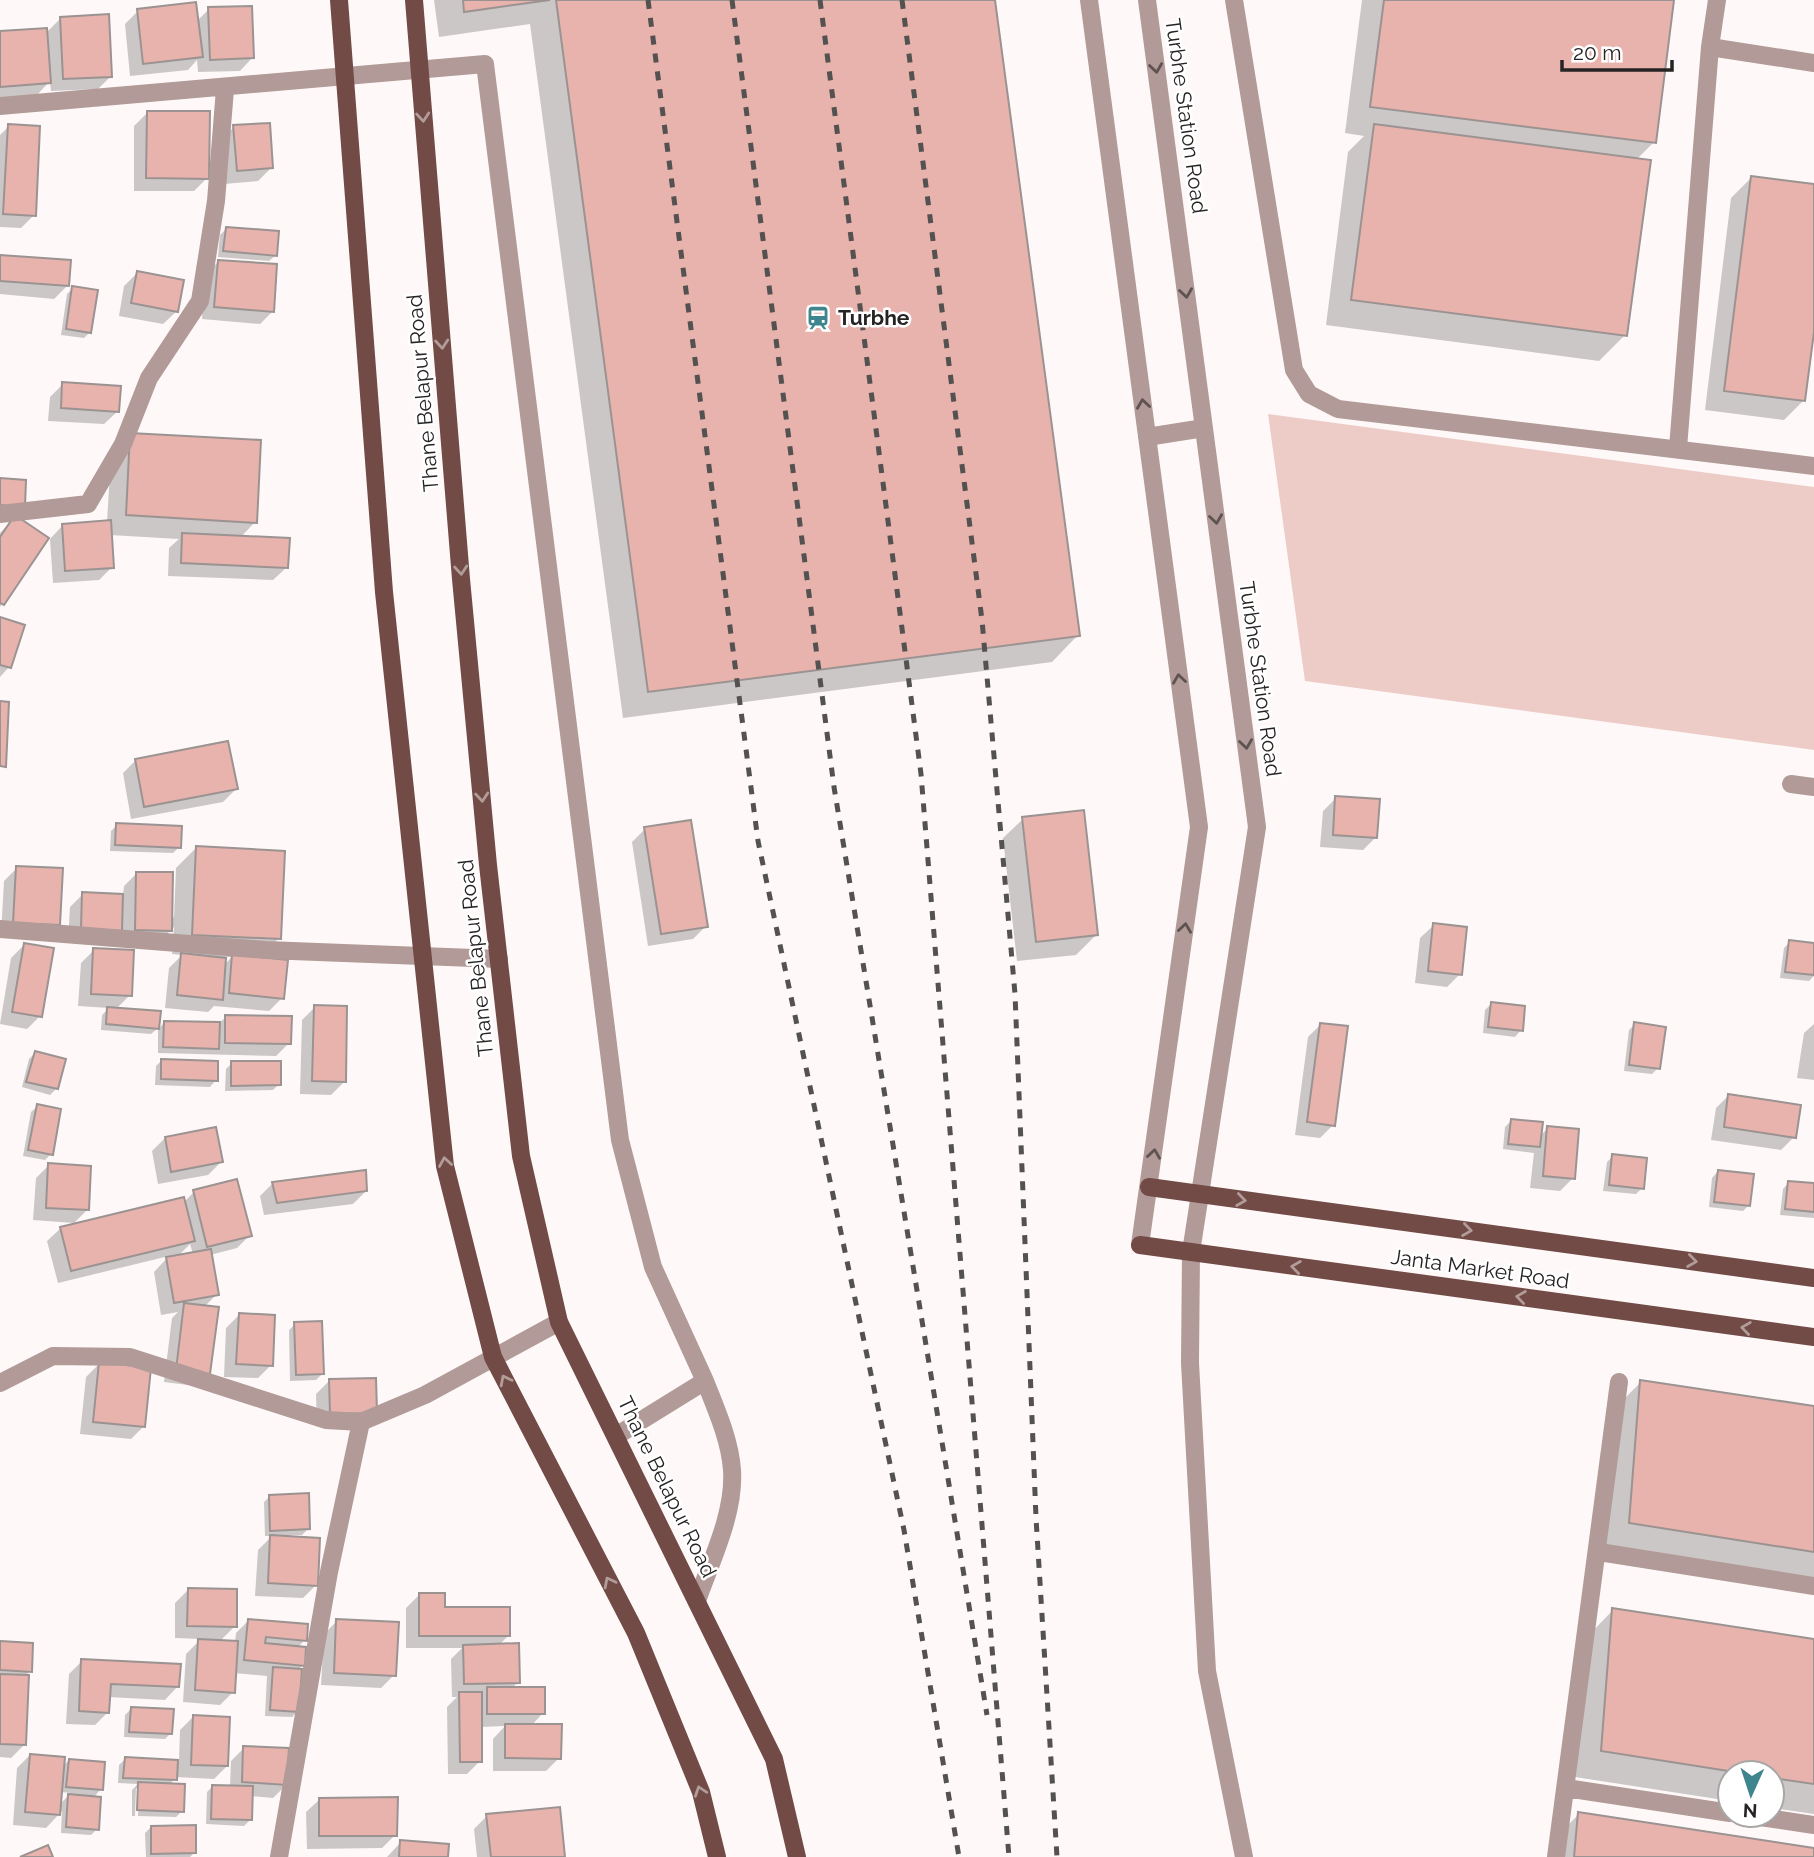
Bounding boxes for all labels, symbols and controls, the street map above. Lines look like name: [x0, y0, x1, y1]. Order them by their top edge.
street label: Turbhe Station Road: [1160, 17, 1213, 215]
scale bar: [1562, 28, 1672, 72]
text: 20 m: [1573, 40, 1621, 65]
one-way arrow: [1149, 62, 1164, 74]
one-way arrow: [415, 112, 430, 123]
one-way arrow: [1179, 287, 1194, 299]
street label: Thane Belapur Road: [401, 293, 444, 493]
station icon: Turbhe: [804, 304, 832, 332]
place label: Turbhe: [838, 305, 910, 330]
one-way arrow: [434, 338, 449, 349]
one-way arrow: [1135, 399, 1150, 410]
one-way arrow: [1209, 513, 1224, 525]
one-way arrow: [453, 565, 468, 576]
street label: Turbhe Station Road: [1234, 580, 1287, 778]
one-way arrow: [1172, 673, 1187, 684]
one-way arrow: [1239, 738, 1254, 750]
one-way arrow: [474, 792, 489, 803]
street label: Thane Belapur Road: [453, 858, 498, 1058]
one-way arrow: [1177, 922, 1192, 934]
one-way arrow: [1146, 1148, 1161, 1160]
one-way arrow: [438, 1156, 453, 1168]
one-way arrow: [1235, 1192, 1247, 1207]
one-way arrow: [1461, 1223, 1472, 1238]
street label: Janta Market Road: [1389, 1244, 1571, 1293]
one-way arrow: [1686, 1253, 1698, 1268]
one-way arrow: [1290, 1259, 1301, 1274]
one-way arrow: [1515, 1290, 1527, 1305]
one-way arrow: [1741, 1321, 1752, 1336]
one-way arrow: [500, 1375, 513, 1387]
street label: Thane Belapur Road: [613, 1392, 722, 1581]
one-way arrow: [604, 1577, 618, 1590]
north arrow: [1716, 1759, 1786, 1829]
one-way arrow: [694, 1785, 708, 1798]
text: N: [1742, 1800, 1758, 1822]

